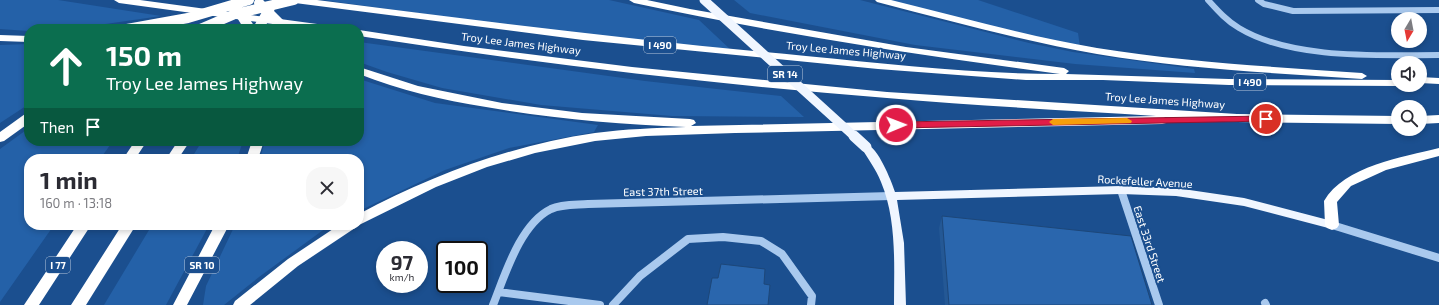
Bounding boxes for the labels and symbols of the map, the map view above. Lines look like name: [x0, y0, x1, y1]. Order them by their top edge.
north arrow: [1391, 12, 1427, 48]
street label: Troy Lee James Highway: [460, 29, 582, 57]
road number: I 490: [644, 37, 676, 53]
street label: Troy Lee James Highway: [785, 38, 907, 62]
road number: SR 14: [768, 66, 802, 82]
road number: I 490: [1234, 74, 1266, 90]
street label: Troy Lee James Highway: [1104, 89, 1226, 111]
pin: [1249, 102, 1283, 136]
position arrow: [875, 104, 917, 146]
street label: Rockefeller Avenue: [1097, 172, 1193, 190]
street label: East 37th Street: [623, 184, 703, 198]
street label: East 33rd Street: [1131, 204, 1169, 284]
speed limit sign: 100: [436, 241, 488, 293]
road number: I 77: [46, 257, 70, 273]
road number: SR 10: [185, 257, 219, 273]

